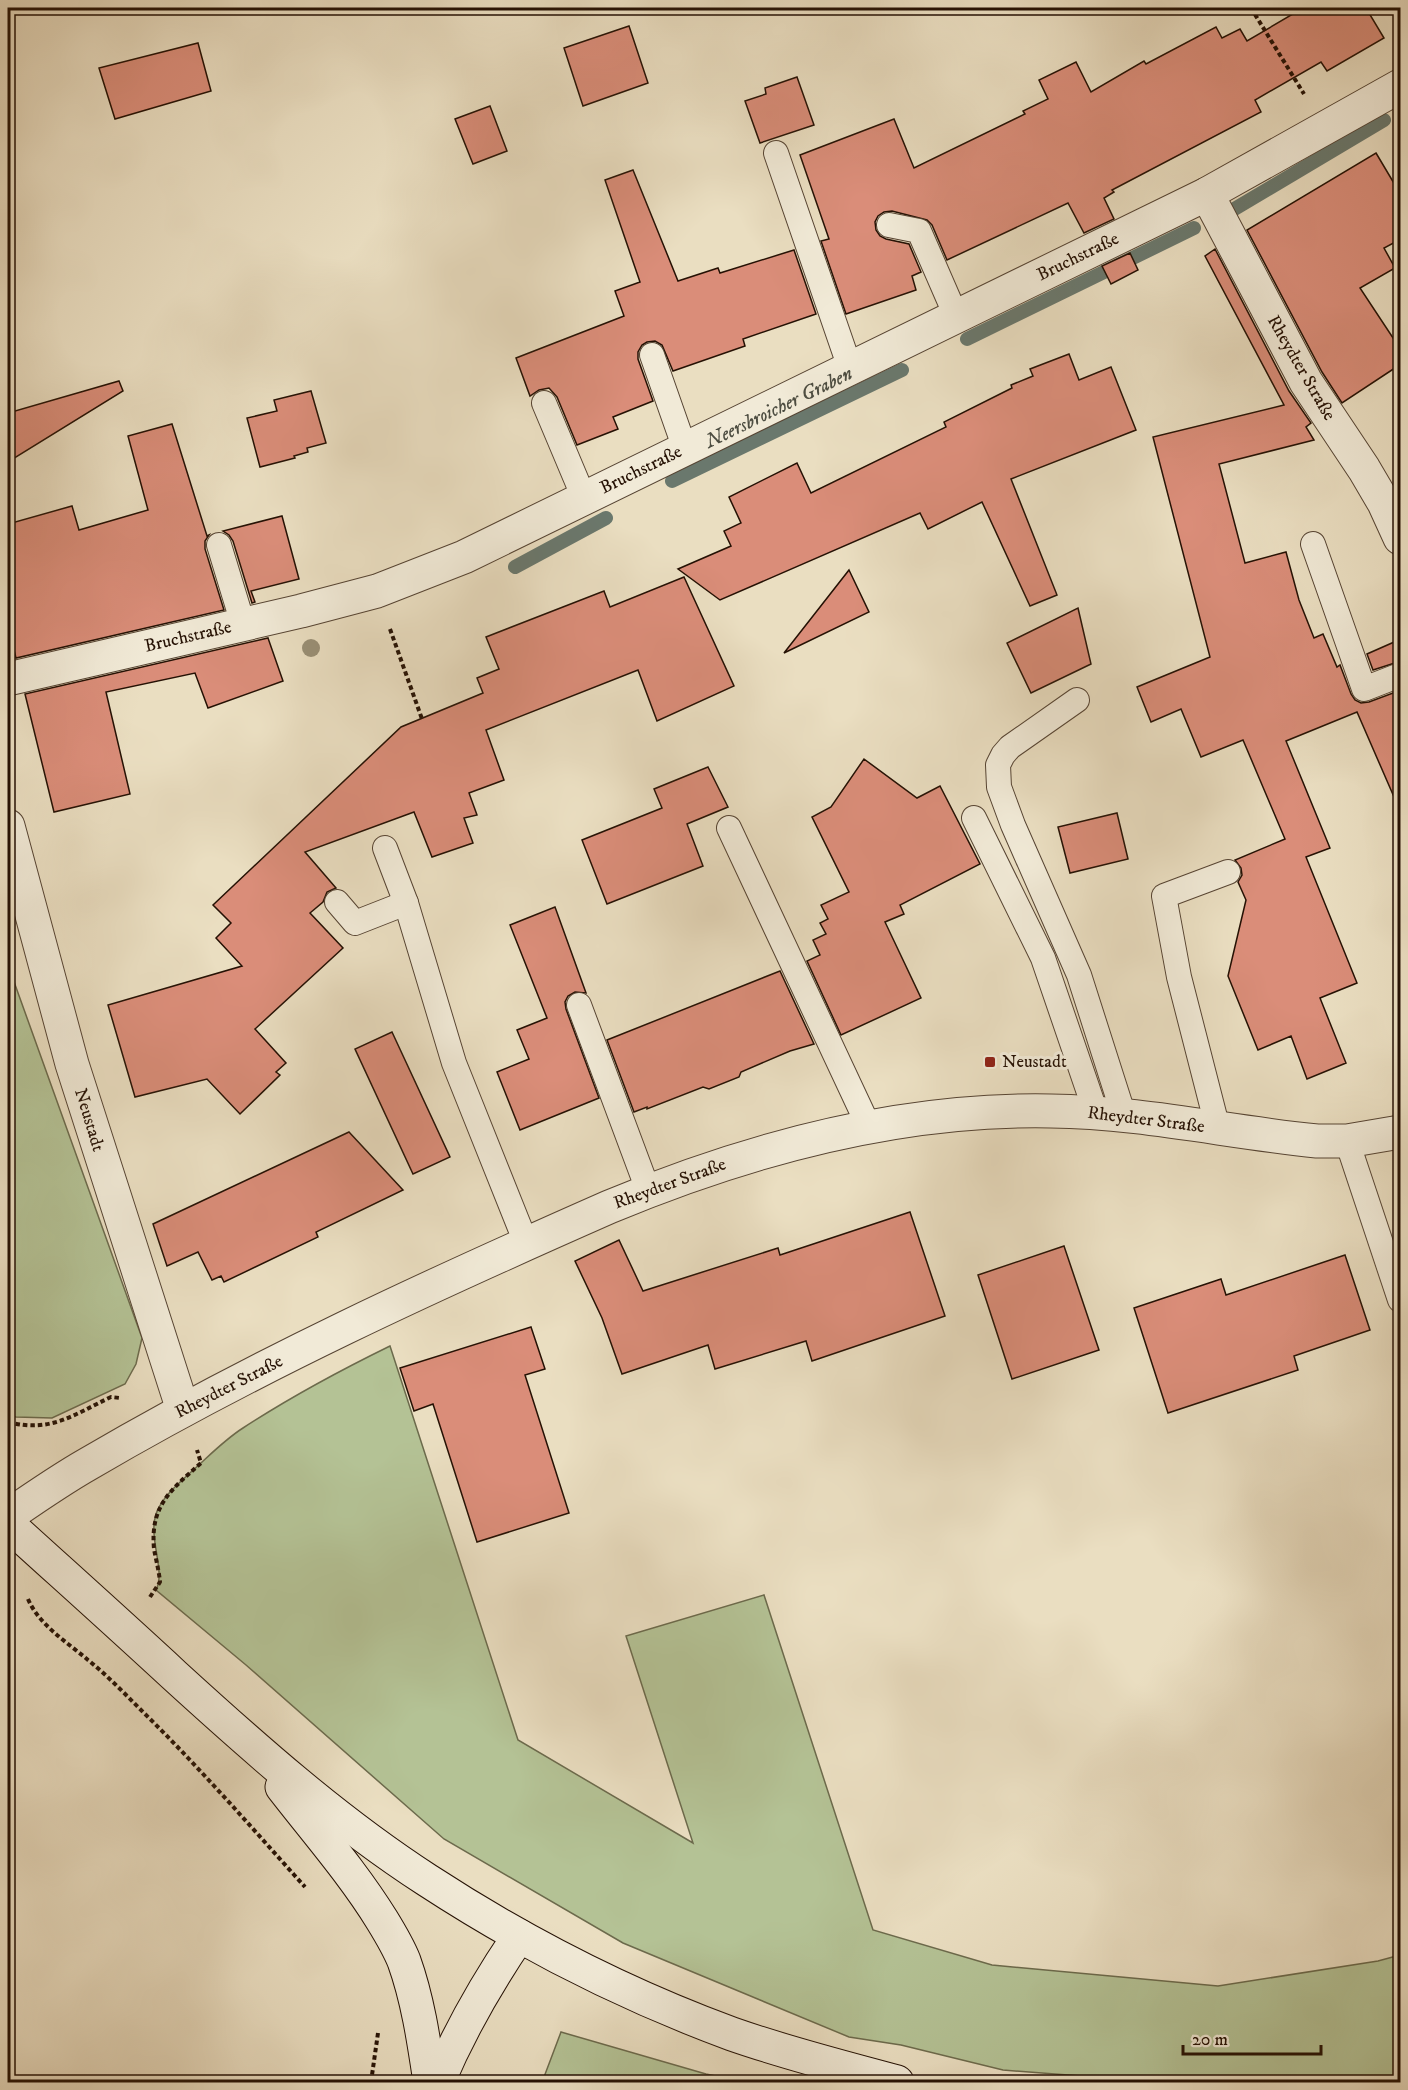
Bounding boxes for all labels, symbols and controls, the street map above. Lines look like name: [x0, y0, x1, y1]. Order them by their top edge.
street label: Bruchstraße: [1033, 228, 1123, 286]
street label: Rheydter Straße: [1262, 311, 1340, 425]
water label: Neersbroicher Graben: [700, 361, 857, 455]
street label: Bruchstraße: [596, 441, 686, 499]
street label: Bruchstraße: [142, 616, 234, 658]
place label: Neustadt: [1002, 1051, 1067, 1073]
marker: Neustadt: [983, 1055, 997, 1069]
street label: Neustadt: [69, 1086, 109, 1154]
street label: Rheydter Straße: [1086, 1102, 1206, 1138]
street label: Rheydter Straße: [611, 1154, 729, 1214]
street label: Rheydter Straße: [171, 1350, 287, 1424]
scale bar: [1183, 2018, 1321, 2056]
text: 20 m: [1192, 2029, 1228, 2051]

